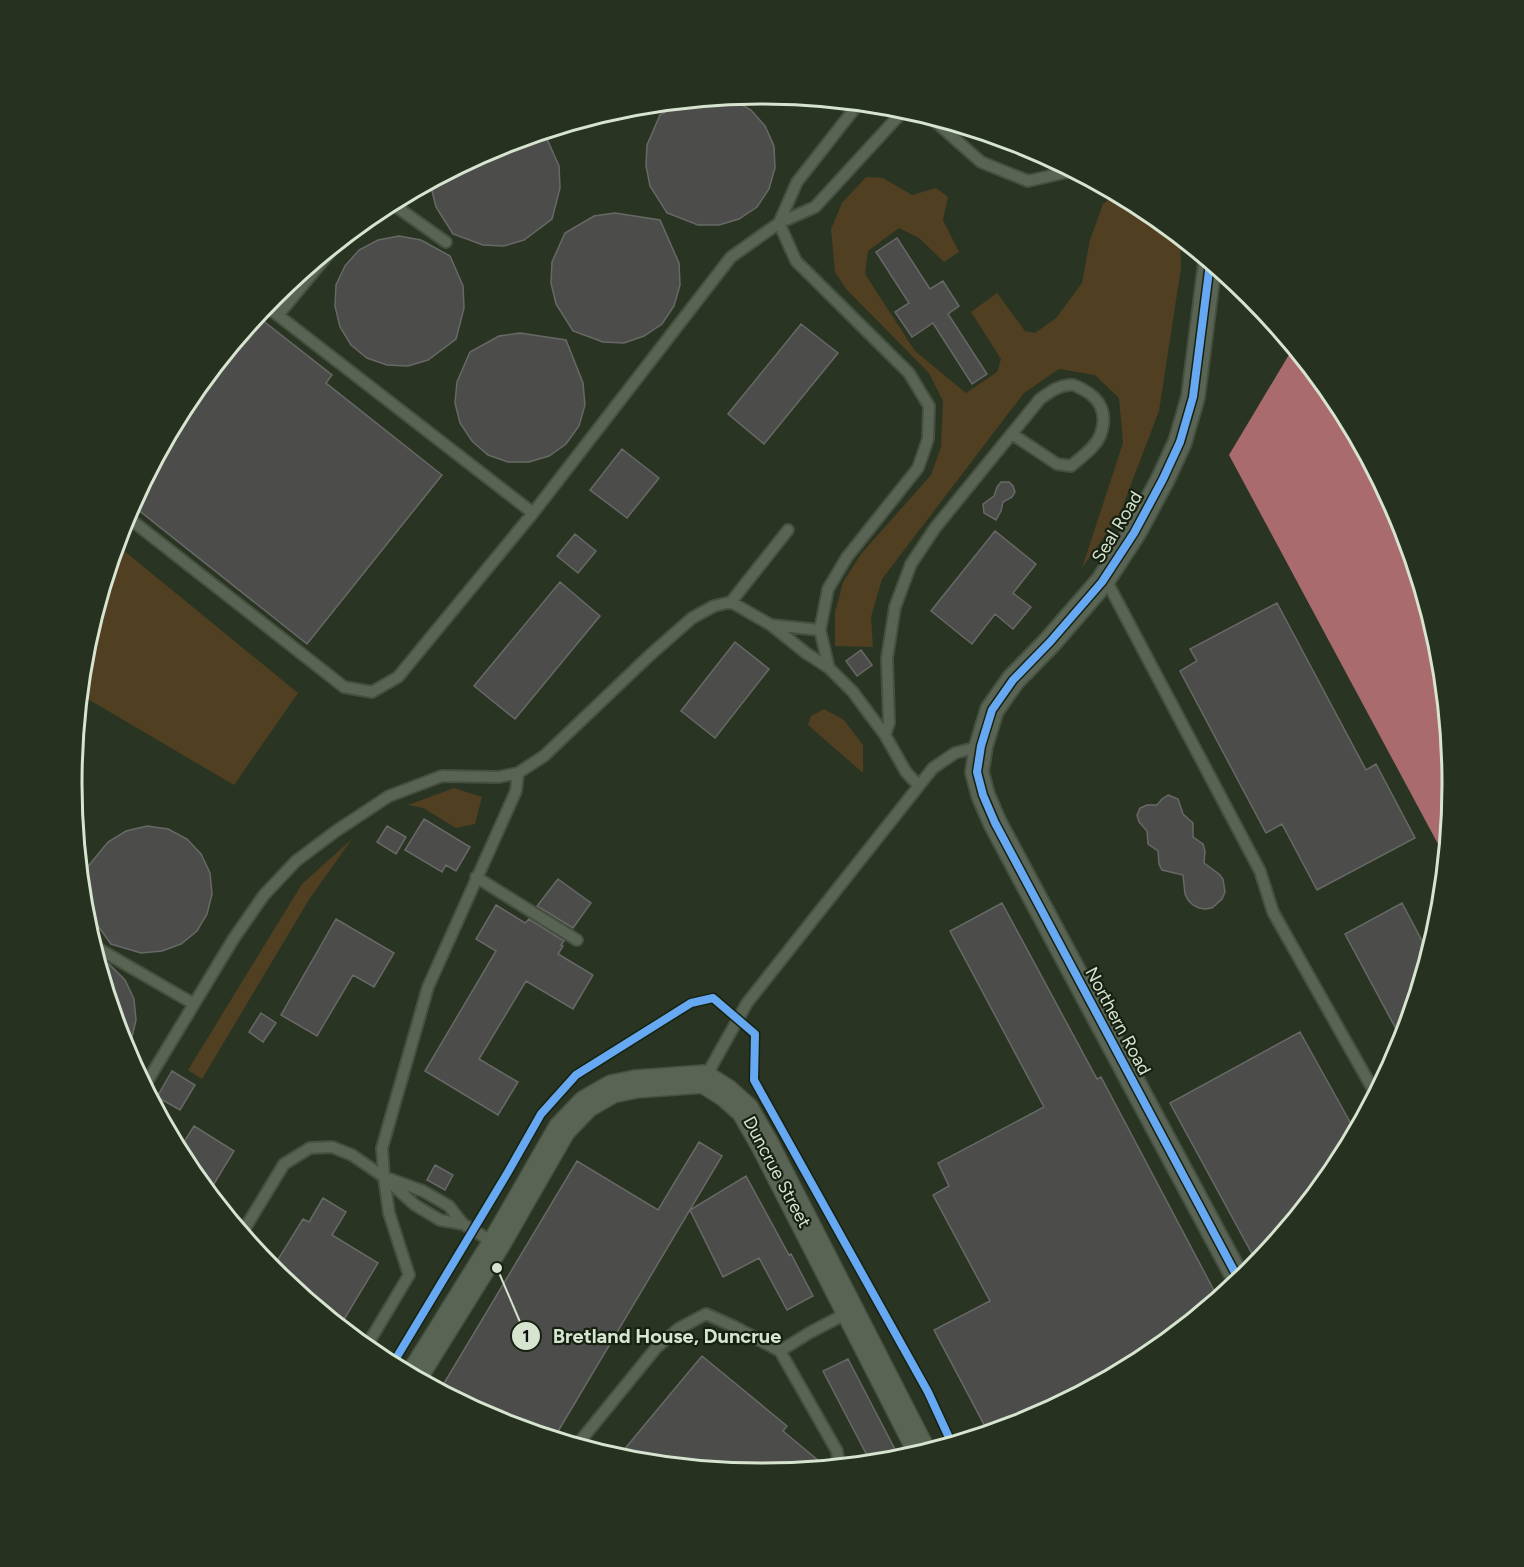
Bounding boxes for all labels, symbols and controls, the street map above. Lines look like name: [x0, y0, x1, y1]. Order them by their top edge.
street label: Seal Road: [1087, 487, 1147, 567]
street label: Northern Road: [1080, 963, 1156, 1079]
street label: Duncrue Street: [738, 1113, 816, 1232]
callout: Bretland House, Duncrue: [511, 1317, 793, 1355]
text: Bretland House, Duncrue: [553, 1324, 781, 1348]
text: 1: [522, 1325, 530, 1347]

